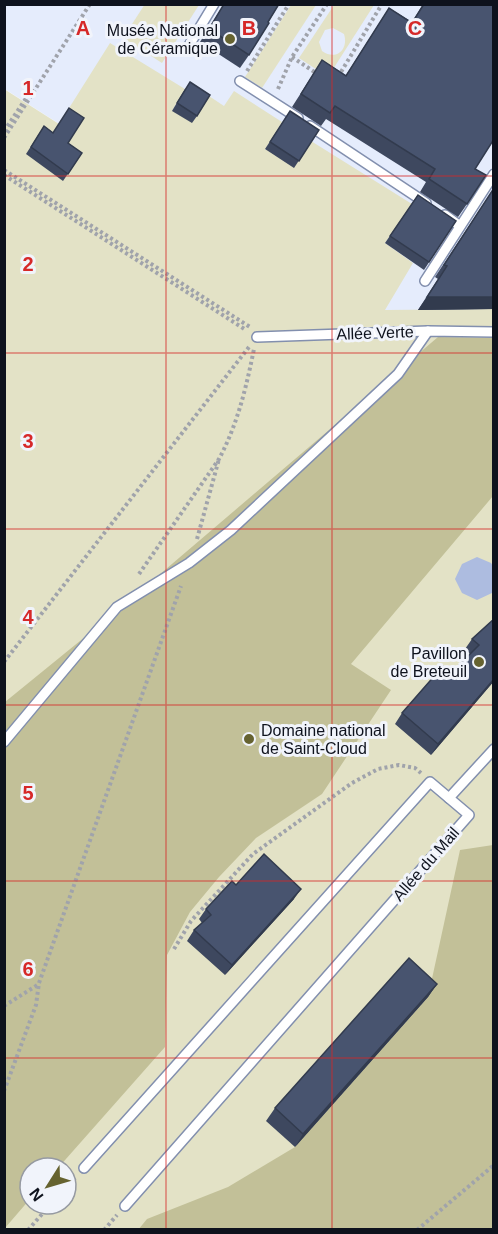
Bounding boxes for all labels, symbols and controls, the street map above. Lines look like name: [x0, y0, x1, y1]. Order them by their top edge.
text: A: [76, 17, 90, 39]
text: B: [242, 17, 256, 39]
text: C: [408, 17, 422, 39]
place label: Musée National de Céramique: [107, 22, 218, 57]
marker: Musée National de Céramique: [223, 32, 237, 46]
text: 1: [22, 77, 34, 99]
text: 2: [22, 253, 34, 275]
street label: Allée Verte: [336, 323, 414, 343]
text: 3: [22, 430, 34, 452]
text: 4: [22, 606, 34, 628]
place label: Pavillon de Breteuil: [391, 645, 467, 680]
marker: Pavillon de Breteuil: [472, 655, 486, 669]
place label: Domaine national de Saint-Cloud: [261, 722, 386, 757]
marker: Domaine national de Saint-Cloud: [242, 732, 256, 746]
text: 5: [22, 782, 34, 804]
street label: Allée du Mail: [390, 824, 462, 904]
text: 6: [22, 958, 34, 980]
north arrow: [18, 1156, 78, 1216]
text: N: [26, 1185, 47, 1204]

